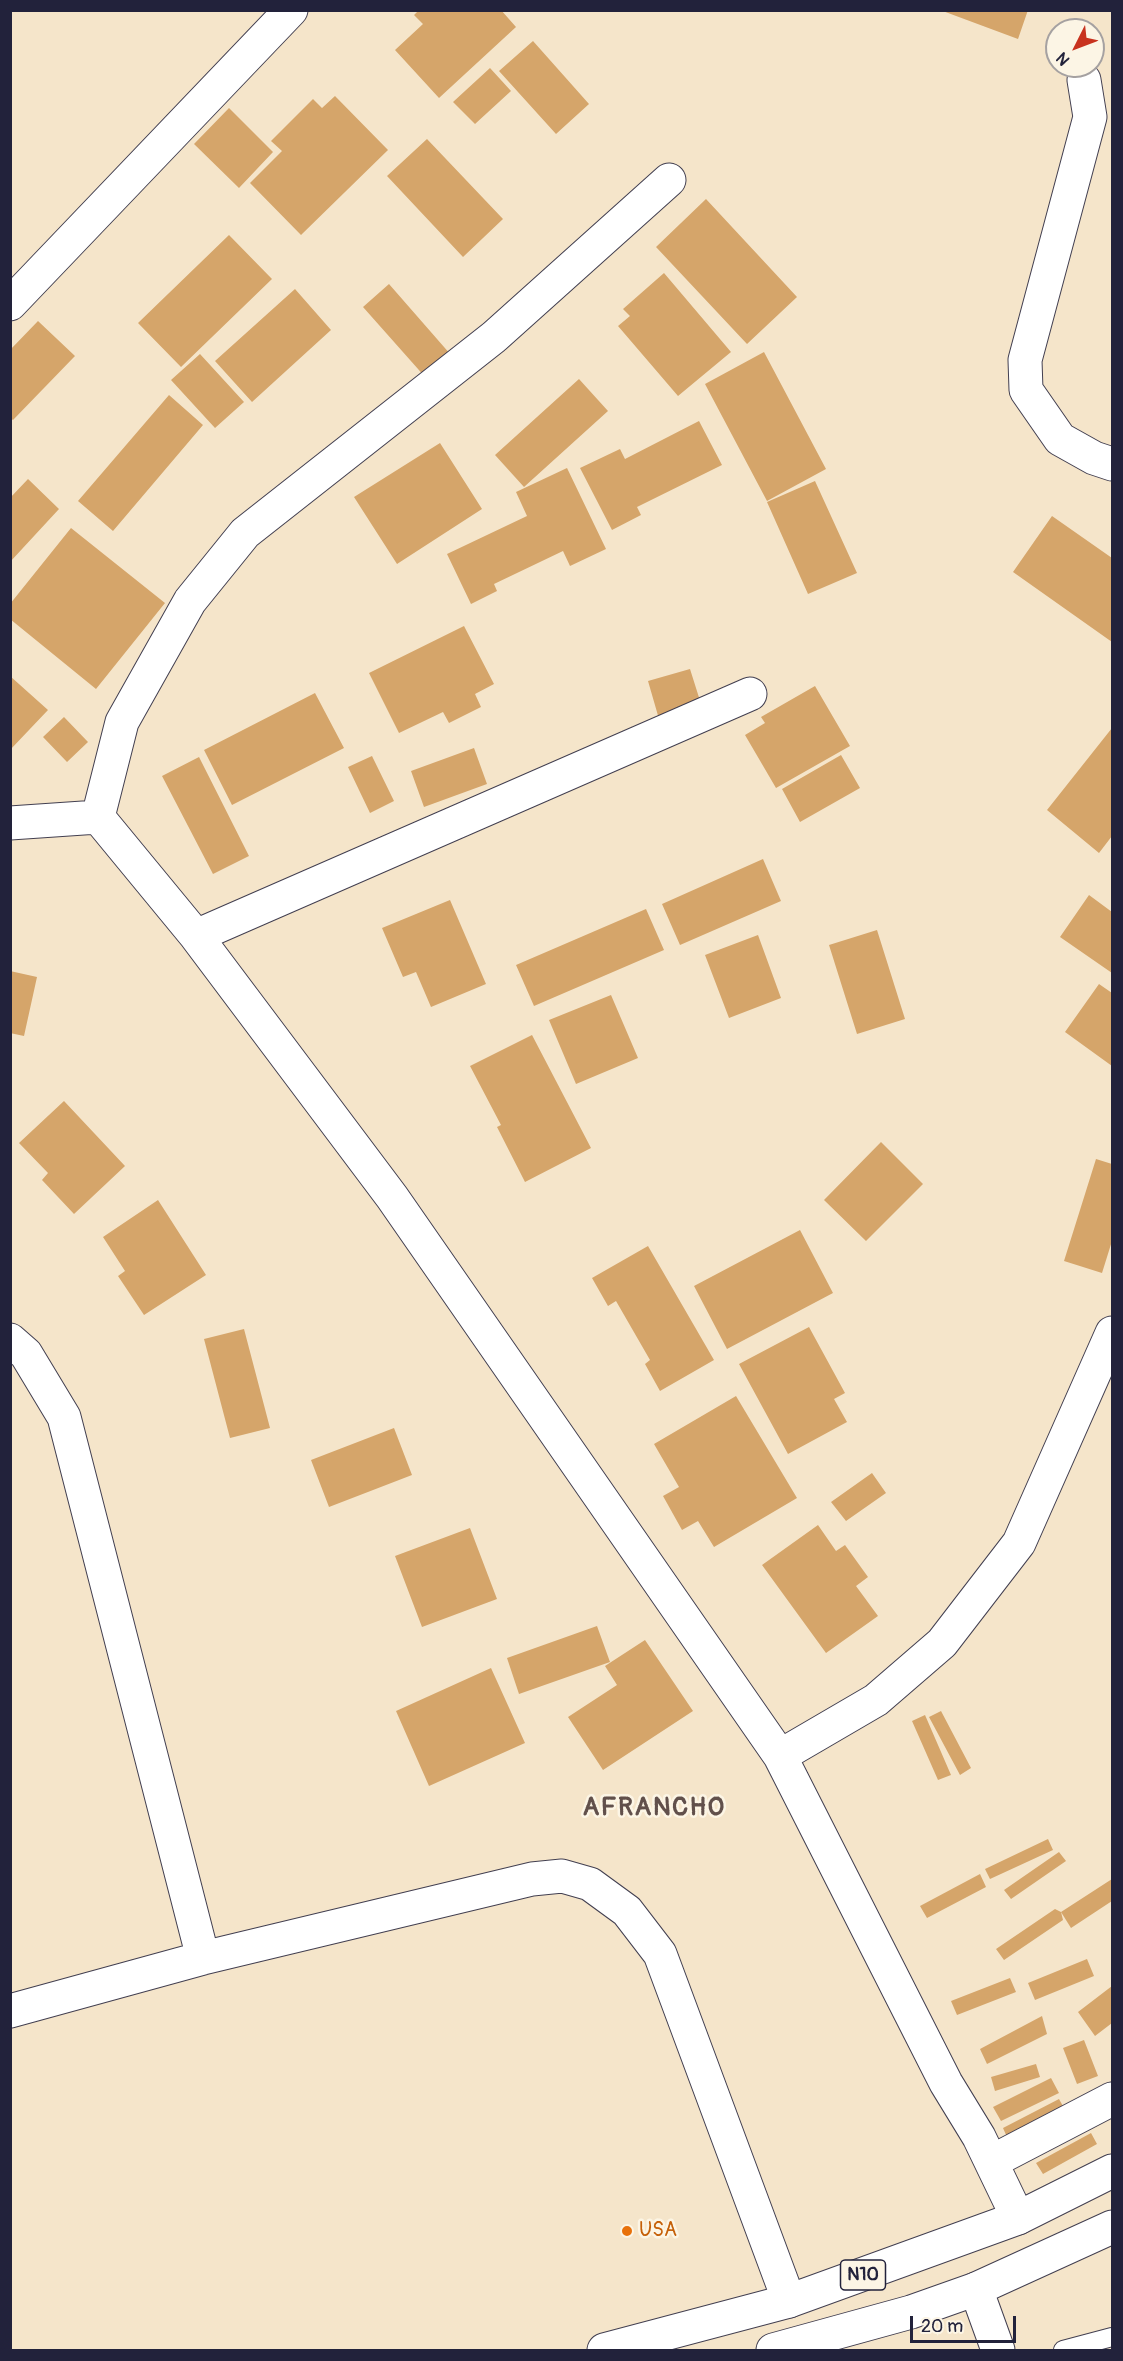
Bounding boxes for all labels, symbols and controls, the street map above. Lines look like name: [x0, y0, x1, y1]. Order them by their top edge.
north arrow: [1045, 18, 1105, 78]
text: N: [1052, 48, 1074, 69]
district label: AFRANCHO: [582, 1792, 726, 1824]
place label: USA: [639, 2219, 677, 2243]
marker: USA: [620, 2224, 634, 2238]
road number: N10: [840, 2260, 886, 2290]
scale bar: [913, 2304, 1020, 2342]
text: 20 m: [921, 2315, 963, 2338]

